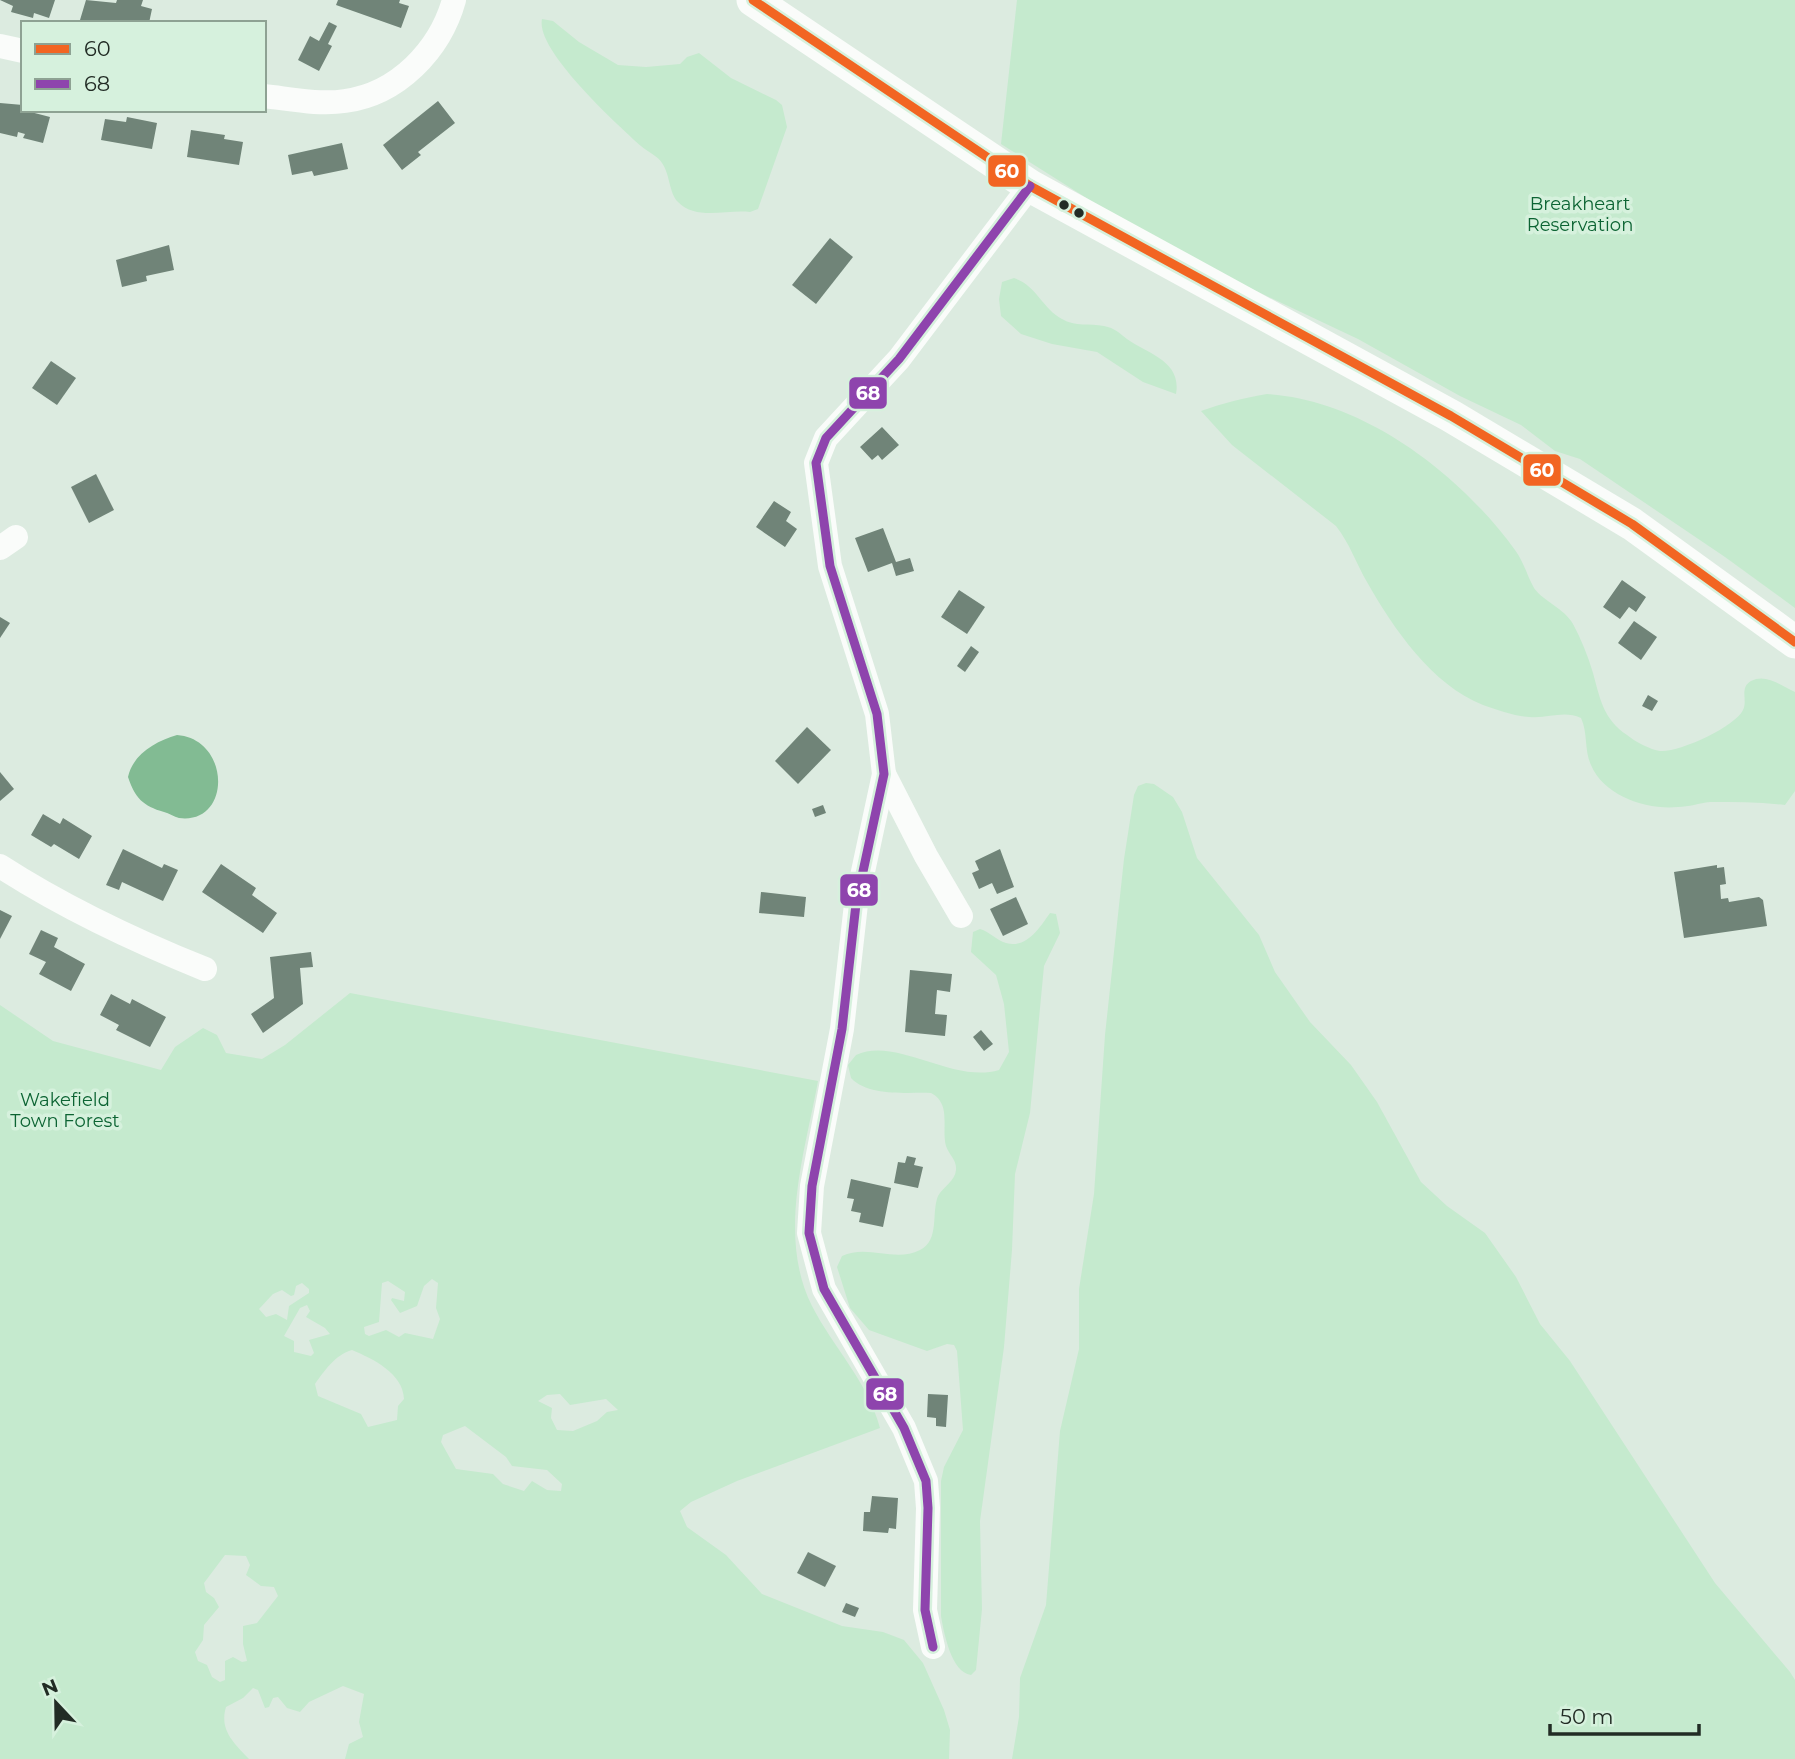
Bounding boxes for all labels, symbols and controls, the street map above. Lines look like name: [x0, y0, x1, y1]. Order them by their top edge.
legend: [21, 21, 266, 112]
text: 60: [84, 36, 111, 61]
text: 68: [84, 71, 110, 96]
line badge: 60: [987, 154, 1027, 188]
text: 60: [994, 160, 1020, 183]
park label: Breakheart Reservation: [1527, 193, 1633, 236]
unlabelled marker: [1057, 198, 1071, 212]
unlabelled marker: [1072, 206, 1086, 220]
line badge: 68: [848, 376, 888, 410]
text: 68: [856, 382, 880, 405]
line badge: 60: [1522, 453, 1562, 487]
text: 60: [1529, 459, 1555, 482]
line badge: 68: [839, 873, 879, 907]
text: 68: [847, 879, 871, 902]
park label: Wakefield Town Forest: [10, 1089, 120, 1132]
line badge: 68: [865, 1377, 905, 1411]
text: 68: [873, 1383, 897, 1406]
north arrow: [21, 1668, 91, 1738]
text: N: [38, 1674, 61, 1701]
scale bar: [1550, 1692, 1699, 1736]
text: 50 m: [1560, 1704, 1614, 1729]

